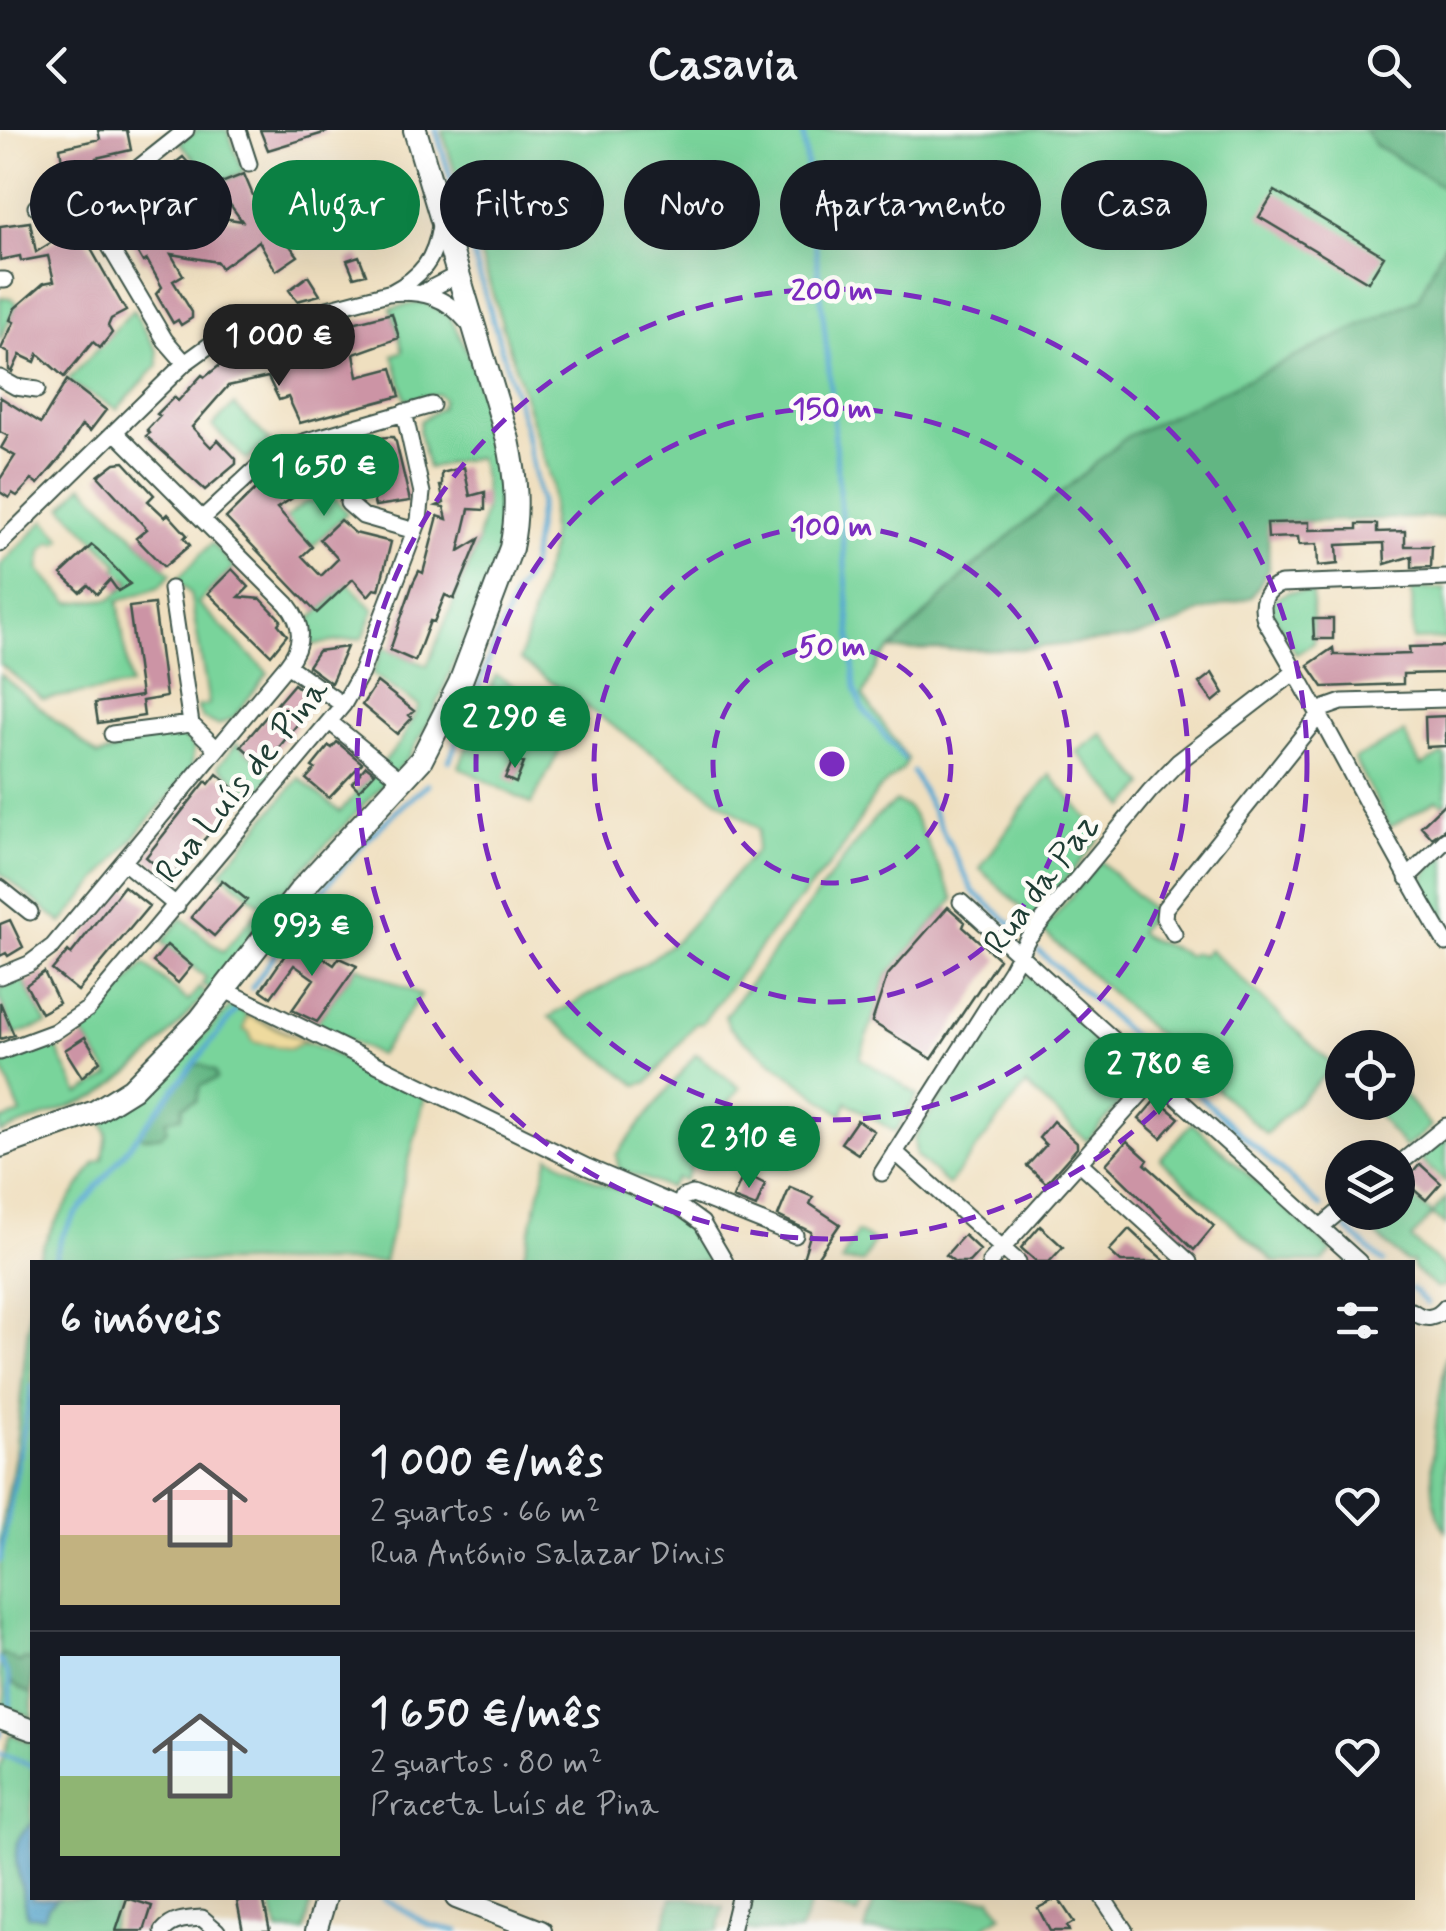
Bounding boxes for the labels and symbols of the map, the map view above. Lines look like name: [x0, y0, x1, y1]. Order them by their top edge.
text: 200 m: [791, 272, 873, 311]
pin: 1 000 €: [187, 304, 371, 389]
text: 150 m: [792, 390, 872, 429]
pin: 1 650 €: [232, 434, 416, 519]
text: 100 m: [792, 508, 872, 547]
text: 50 m: [798, 628, 866, 667]
street label: Rua Luís de Pina: [145, 668, 340, 894]
pin: 2 290 €: [423, 686, 607, 771]
centre of rings: [814, 746, 850, 782]
street label: Rua da Paz: [974, 804, 1110, 964]
pin: 993 €: [242, 894, 382, 979]
pin: 2 780 €: [1067, 1033, 1251, 1118]
pin: 2 310 €: [657, 1106, 841, 1191]

